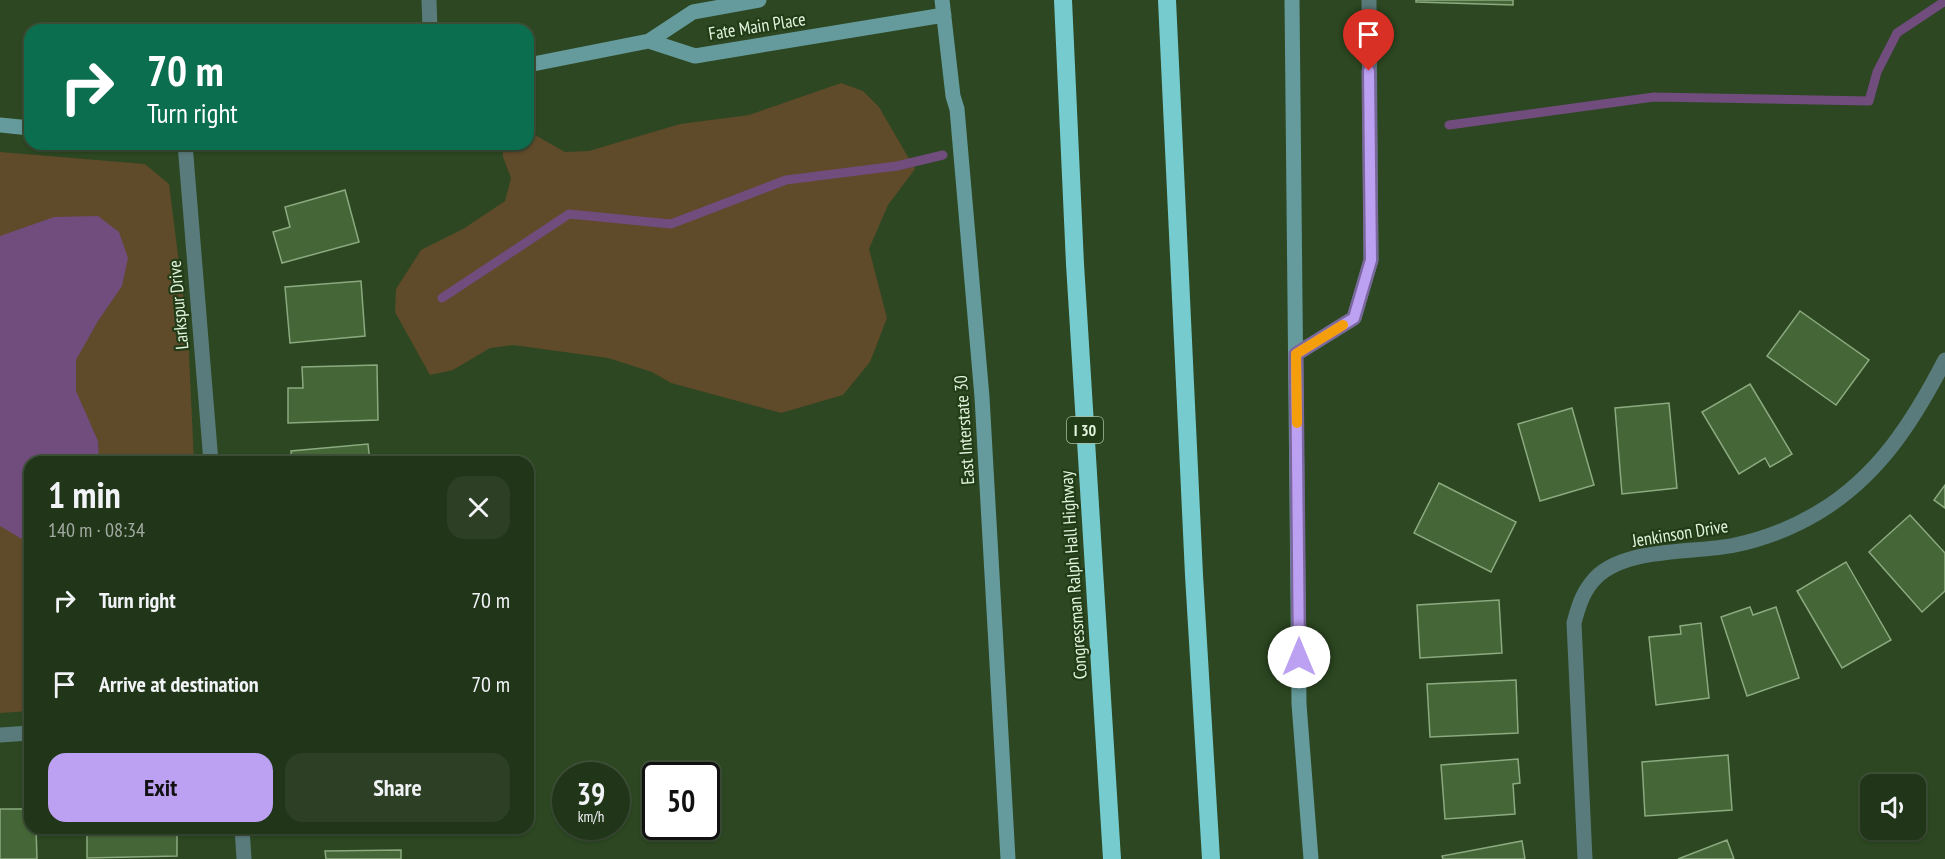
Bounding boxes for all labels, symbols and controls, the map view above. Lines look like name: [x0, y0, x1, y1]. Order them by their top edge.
street label: Fate Main Place: [707, 7, 807, 45]
pin: [1343, 9, 1394, 71]
icon: arrive: [1352, 18, 1385, 51]
text: 70 m: [147, 43, 224, 98]
icon: right: [48, 48, 126, 126]
text: Turn right: [147, 96, 238, 130]
street label: Larkspur Drive: [163, 259, 193, 351]
street label: East Interstate 30: [949, 375, 979, 485]
road number: I 30: [1067, 417, 1103, 443]
street label: Congressman Ralph Hall Highway: [1054, 470, 1092, 680]
text: 1 min: [48, 471, 121, 518]
button: close: [447, 476, 510, 539]
street label: Jenkinson Drive: [1629, 514, 1730, 552]
text: 140 m · 08:34: [48, 517, 145, 543]
icon: right: [48, 584, 81, 617]
text: Turn right: [99, 586, 176, 614]
text: 70 m: [471, 586, 510, 614]
position arrow: [1267, 625, 1331, 689]
icon: arrive: [48, 668, 81, 701]
text: Arrive at destination: [99, 670, 259, 698]
text: 70 m: [471, 670, 510, 698]
button: Exit: [48, 753, 273, 822]
button: Share: [285, 753, 510, 822]
speed limit sign: 50: [642, 762, 720, 840]
text: 39: [577, 774, 605, 813]
map controls: [1860, 774, 1926, 840]
button: sound: [1860, 774, 1926, 840]
text: km/h: [578, 807, 604, 826]

